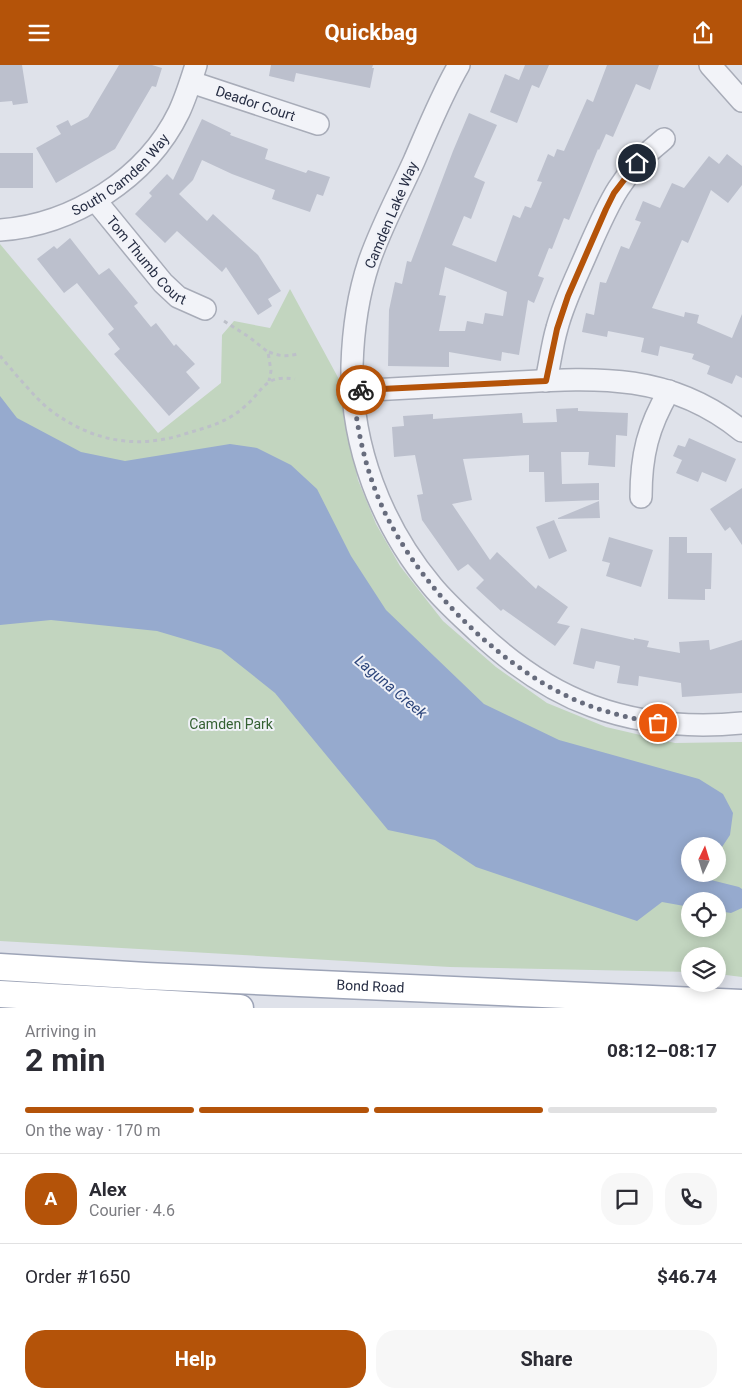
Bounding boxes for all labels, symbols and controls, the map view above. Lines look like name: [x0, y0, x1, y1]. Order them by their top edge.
icon: menu: [25, 19, 53, 47]
icon: share: [689, 19, 717, 47]
text: Quickbag: [324, 20, 418, 45]
street label: Deador Court: [214, 83, 298, 124]
street label: South Camden Way: [69, 130, 172, 219]
pin: [616, 142, 658, 184]
icon: home: [623, 149, 651, 177]
street label: Camden Lake Way: [361, 159, 421, 271]
street label: Tom Thumb Court: [103, 213, 189, 308]
courier: [336, 365, 386, 415]
icon: bike: [347, 376, 375, 404]
water label: Laguna Creek: [351, 652, 431, 723]
pin: [637, 702, 679, 744]
icon: bag: [644, 709, 672, 737]
park label: Camden Park: [189, 716, 274, 732]
north arrow: [681, 837, 726, 883]
map controls: [681, 837, 726, 992]
button: locate: [681, 892, 726, 937]
button: layers: [681, 947, 726, 992]
street label: Bond Road: [336, 977, 405, 996]
text: Arriving in: [25, 1022, 96, 1041]
text: 08:12–08:17: [607, 1039, 717, 1062]
text: 2 min: [25, 1041, 105, 1079]
text: On the way · 170 m: [25, 1121, 161, 1140]
button: chat: [601, 1173, 653, 1225]
button: phone: [665, 1173, 717, 1225]
text: Alex: [89, 1178, 127, 1201]
text: A: [45, 1187, 57, 1210]
text: Courier · 4.6: [89, 1201, 175, 1220]
text: Order #1650: [25, 1265, 131, 1288]
text: $46.74: [657, 1265, 717, 1288]
button: Help: [25, 1330, 366, 1388]
button: Share: [376, 1330, 717, 1388]

